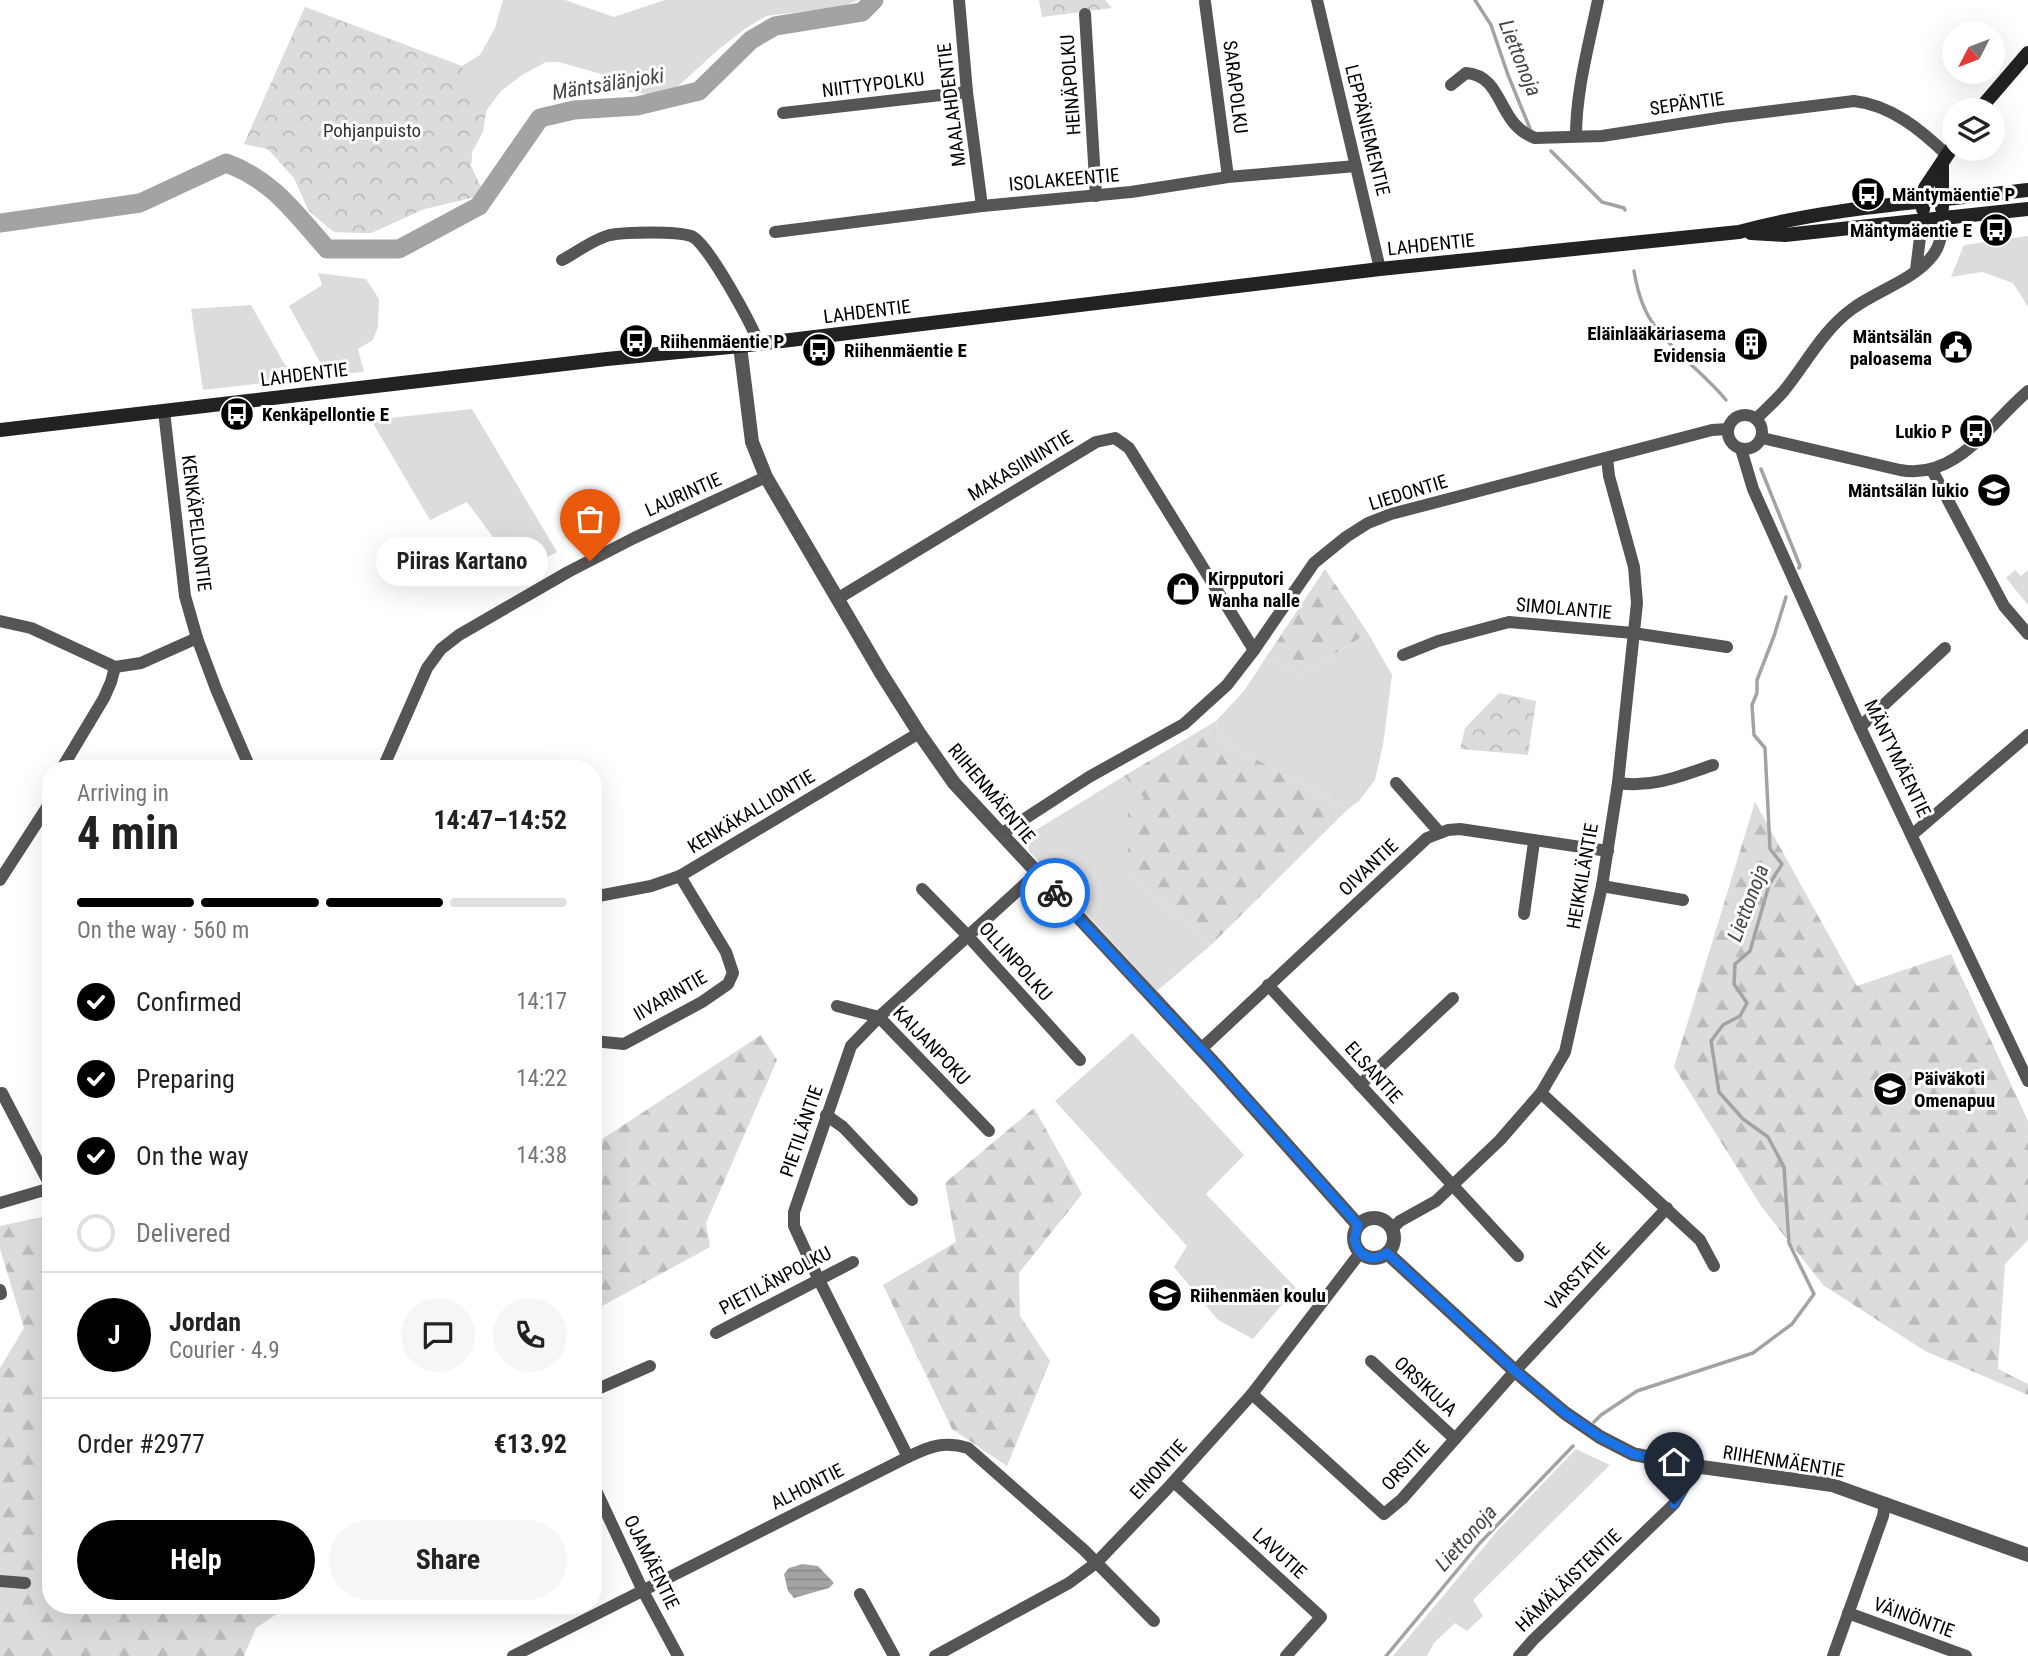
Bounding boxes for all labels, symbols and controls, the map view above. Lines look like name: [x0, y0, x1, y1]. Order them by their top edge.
water label: Liettonoja: [1494, 16, 1546, 100]
north arrow: [1942, 21, 2006, 84]
map controls: [1942, 21, 2005, 161]
street label: HEINÄPOLKU: [1056, 34, 1085, 136]
street label: SARAPOLKU: [1218, 39, 1253, 135]
street label: MAALAHDENTIE: [933, 42, 970, 168]
street label: LEPPÄNIEMENTIE: [1340, 62, 1395, 198]
water label: Mäntsälänjoki: [550, 63, 666, 105]
street label: NIITTYPOLKU: [821, 67, 926, 102]
street label: SEPÄNTIE: [1648, 87, 1726, 120]
button: layers: [1942, 98, 2005, 161]
park label: Pohjanpuisto: [323, 119, 421, 142]
street label: ISOLAKEENTIE: [1008, 163, 1120, 196]
bus stop icon: Mäntymäentie P: [1849, 175, 1887, 213]
place label: Mäntymäentie P: [1892, 183, 2016, 206]
bus stop icon: Mäntymäentie E: [1977, 211, 2015, 249]
place label: Mäntymäentie E: [1850, 219, 1972, 242]
street label: LAHDENTIE: [1386, 228, 1476, 261]
street label: LAHDENTIE: [822, 295, 912, 328]
bus stop icon: Riihenmäentie P: [617, 322, 655, 360]
place label: Eläinlääkäriasema Evidensia: [1587, 322, 1726, 367]
building icon: Eläinlääkäriasema Evidensia: [1732, 325, 1770, 363]
place label: Mäntsälän paloasema: [1850, 325, 1932, 370]
public building icon: Mäntsälän paloasema: [1937, 328, 1975, 366]
place label: Riihenmäentie P: [660, 330, 784, 353]
bus stop icon: Riihenmäentie E: [800, 331, 838, 369]
place label: Riihenmäentie E: [844, 339, 967, 362]
street label: LAHDENTIE: [259, 358, 349, 391]
bus stop icon: Kenkäpellontie E: [218, 395, 256, 433]
place label: Kenkäpellontie E: [262, 403, 389, 426]
bus stop icon: Lukio P: [1957, 412, 1995, 450]
place label: Lukio P: [1895, 420, 1952, 443]
street label: MAKASIININTIE: [964, 425, 1077, 506]
street label: KENKÄPELLONTIE: [177, 453, 216, 593]
street label: LAURINTIE: [641, 467, 725, 521]
street label: LIEDONTIE: [1366, 470, 1450, 515]
school or university icon: Mäntsälän lukio: [1975, 471, 2013, 509]
place label: Mäntsälän lukio: [1848, 479, 1969, 502]
pin: [560, 489, 620, 561]
icon: bag: [571, 500, 609, 538]
callout: Piiras Kartano: [377, 536, 548, 586]
text: Piiras Kartano: [397, 548, 527, 575]
place label: Kirpputori Wanha nalle: [1208, 567, 1300, 612]
shop icon: Kirpputori Wanha nalle: [1164, 570, 1202, 608]
street label: SIMOLANTIE: [1515, 593, 1613, 624]
street label: MÄNTYMÄENTIE: [1859, 696, 1936, 821]
street label: RIIHENMÄENTIE: [943, 739, 1040, 848]
street label: KENKÄKALLIONTIE: [684, 764, 819, 858]
text: Arriving in: [77, 780, 169, 807]
text: 14:47–14:52: [433, 805, 567, 835]
text: 4 min: [77, 806, 179, 860]
street label: HEIKKILÄNTIE: [1562, 821, 1603, 931]
street label: OIVANTIE: [1334, 834, 1403, 901]
courier: [1020, 858, 1090, 928]
water label: Liettonoja: [1722, 861, 1774, 945]
icon: bike: [1036, 874, 1074, 912]
text: On the way · 560 m: [77, 917, 249, 944]
street label: OLLINPOLKU: [974, 917, 1057, 1005]
street label: IIVARINTIE: [629, 965, 711, 1026]
icon: check: [77, 983, 115, 1021]
text: Confirmed: [136, 987, 242, 1017]
text: 14:17: [516, 988, 567, 1015]
street label: KAIJANPOKU: [888, 1001, 975, 1090]
street label: ELSANTIE: [1340, 1037, 1407, 1108]
icon: check: [77, 1060, 115, 1098]
text: Preparing: [136, 1064, 235, 1094]
text: 14:22: [516, 1065, 567, 1092]
place label: Päiväkoti Omenapuu: [1914, 1067, 1995, 1112]
school or university icon: Päiväkoti Omenapuu: [1871, 1070, 1909, 1108]
street label: PIETILÄNTIE: [775, 1082, 828, 1180]
icon: check: [77, 1137, 115, 1175]
text: On the way: [136, 1141, 249, 1171]
text: 14:38: [516, 1142, 567, 1169]
text: Delivered: [136, 1218, 231, 1248]
street label: VARSTATIE: [1540, 1238, 1614, 1315]
street label: PIETILÄNPOLKU: [715, 1241, 835, 1320]
school or university icon: Riihenmäen koulu: [1146, 1276, 1184, 1314]
place label: Riihenmäen koulu: [1190, 1284, 1326, 1307]
button: chat: [401, 1298, 475, 1372]
button: phone: [493, 1298, 567, 1372]
text: Jordan: [169, 1307, 241, 1337]
text: J: [108, 1320, 120, 1350]
text: Courier · 4.9: [169, 1337, 280, 1364]
street label: ORSIKUJA: [1390, 1352, 1462, 1421]
text: Order #2977: [77, 1429, 205, 1459]
text: €13.92: [494, 1429, 567, 1459]
pin: [1644, 1432, 1704, 1504]
street label: EINONTIE: [1125, 1435, 1192, 1504]
street label: ORSITIE: [1377, 1436, 1434, 1495]
street label: RIIHENMÄENTIE: [1721, 1441, 1847, 1482]
icon: home: [1655, 1443, 1693, 1481]
street label: ALHONTIE: [767, 1458, 848, 1515]
water label: Liettonoja: [1430, 1500, 1502, 1576]
street label: OJAMÄENTIE: [619, 1511, 684, 1613]
button: Help: [77, 1520, 315, 1600]
button: Share: [329, 1520, 567, 1600]
street label: LAVUTIE: [1248, 1523, 1311, 1584]
street label: HÄMÄLÄISTENTIE: [1511, 1524, 1626, 1637]
street label: VÄINÖNTIE: [1870, 1592, 1957, 1643]

